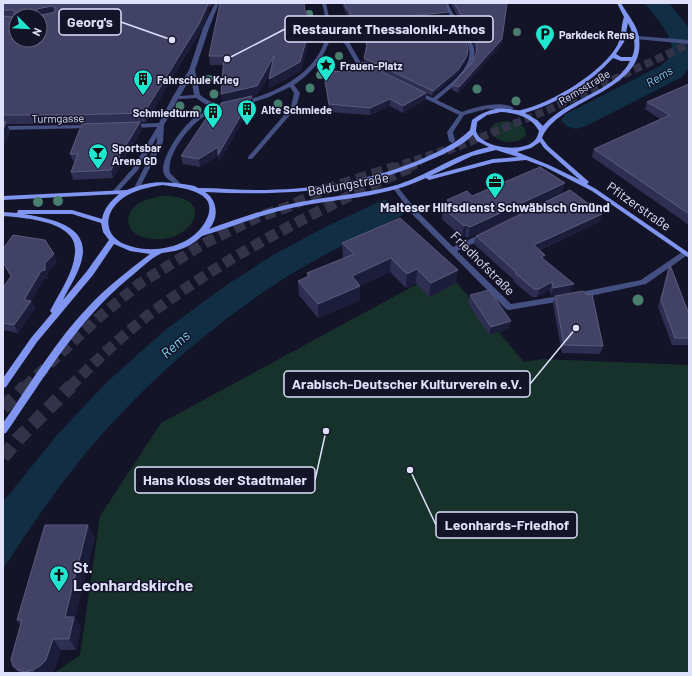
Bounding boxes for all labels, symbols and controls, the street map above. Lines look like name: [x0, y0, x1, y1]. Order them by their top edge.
north arrow: [8, 8, 48, 48]
callout: Georg's: [59, 9, 121, 35]
text: Georg's: [67, 13, 113, 30]
callout: Restaurant Thessaloniki-Athos: [285, 16, 493, 42]
text: Restaurant Thessaloniki-Athos: [293, 20, 485, 37]
parking icon: Parkdeck Rems: [534, 23, 556, 51]
text: N: [30, 26, 45, 38]
place label: Parkdeck Rems: [559, 28, 635, 41]
place icon: Frauen-Platz: [315, 54, 337, 82]
place label: Frauen-Platz: [340, 59, 402, 72]
water label: Rems: [643, 62, 675, 89]
street label: Remsstraße: [556, 67, 612, 107]
building icon: Fahrschule Krieg: [132, 68, 154, 96]
place label: Fahrschule Krieg: [157, 73, 239, 86]
building icon: Alte Schmiede: [236, 98, 258, 126]
building icon: Schmiedturm: [202, 101, 224, 129]
place label: Alte Schmiede: [261, 103, 332, 116]
place label: Schmiedturm: [133, 106, 199, 119]
street label: Turmgasse: [32, 111, 85, 125]
place label: Sportsbar Arena GD: [112, 141, 162, 167]
bar icon: Sportsbar Arena GD: [87, 142, 109, 170]
street label: Baldungstraße: [306, 169, 390, 199]
office icon: Malteser Hilfsdienst Schwäbisch Gmünd: [484, 171, 506, 199]
street label: Pfitzerstraße: [604, 178, 674, 234]
place label: Malteser Hilfsdienst Schwäbisch Gmünd: [380, 199, 610, 215]
street label: Friedhofstraße: [448, 228, 518, 298]
water label: Rems: [157, 326, 193, 361]
callout: Arabisch-Deutscher Kulturverein e.V.: [284, 371, 530, 397]
text: Arabisch-Deutscher Kulturverein e.V.: [292, 375, 522, 392]
callout: Hans Kloss der Stadtmaler: [135, 467, 315, 493]
text: Hans Kloss der Stadtmaler: [143, 471, 308, 488]
callout: Leonhards-Friedhof: [436, 512, 577, 538]
text: Leonhards-Friedhof: [445, 516, 569, 533]
place label: St. Leonhardskirche: [73, 557, 194, 594]
church icon: St. Leonhardskirche: [48, 564, 70, 592]

